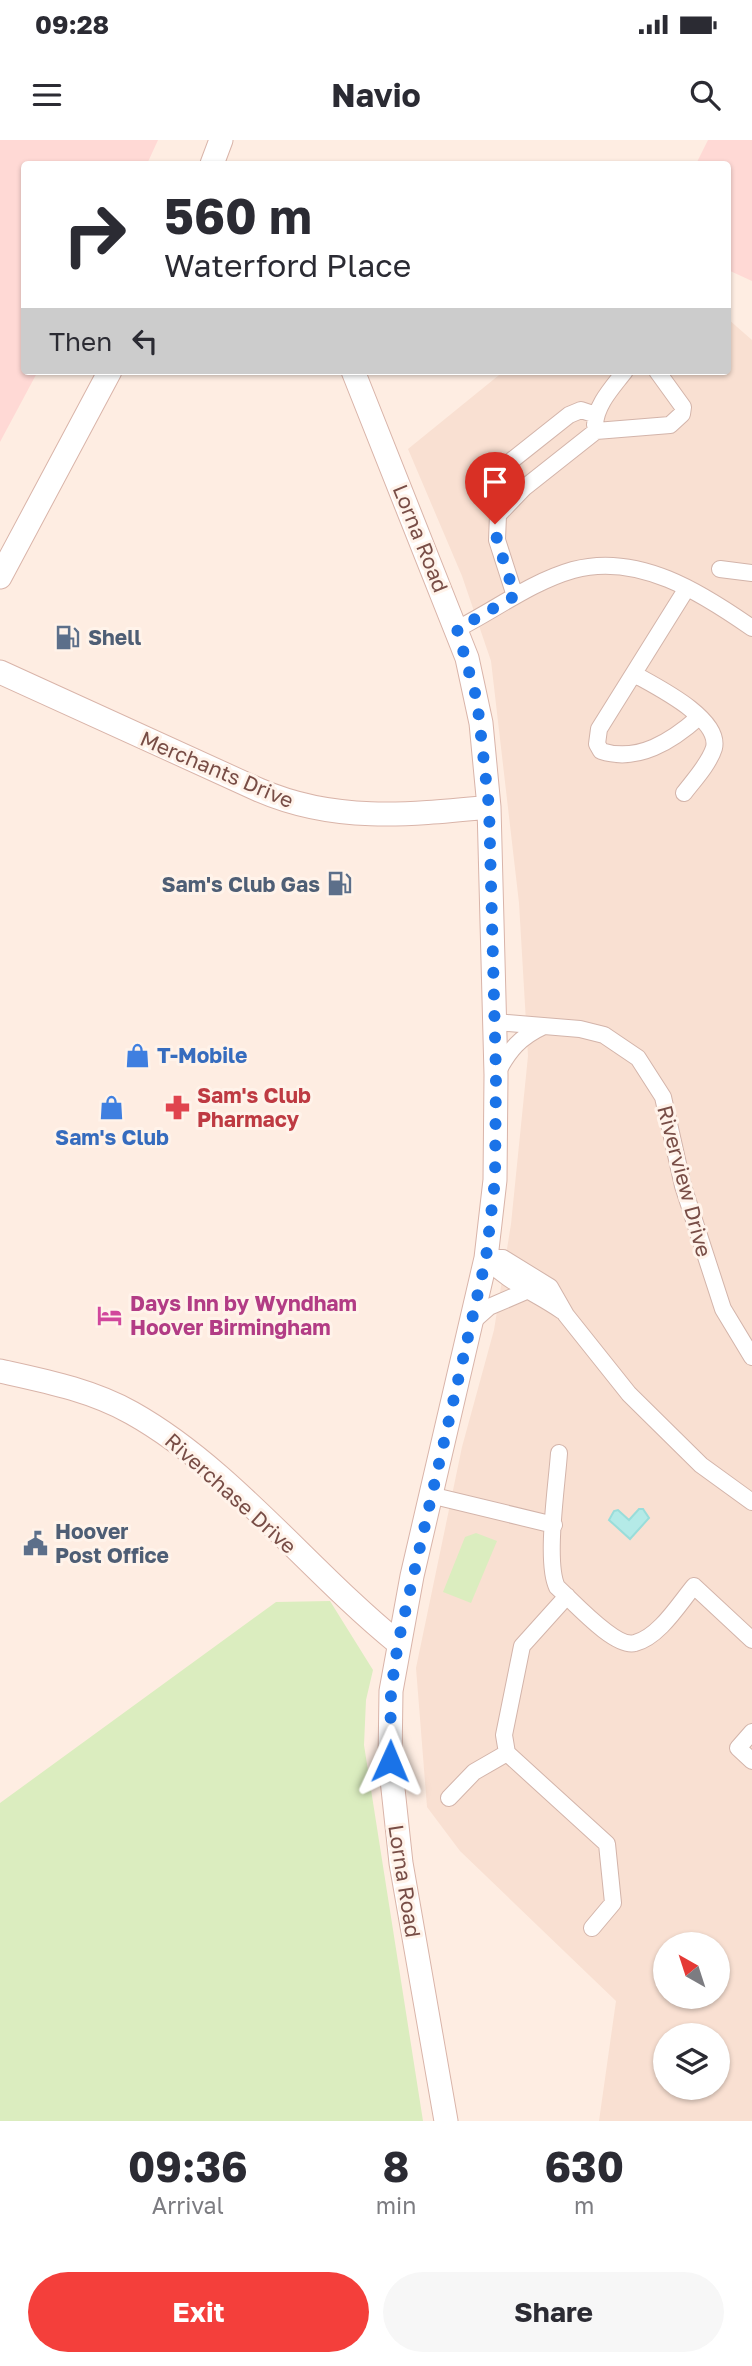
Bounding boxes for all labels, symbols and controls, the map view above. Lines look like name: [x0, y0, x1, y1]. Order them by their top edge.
text: 09:28: [35, 9, 109, 40]
icon: menu: [28, 76, 66, 114]
text: Navio: [331, 76, 421, 114]
icon: search: [686, 76, 724, 114]
text: 560 m: [164, 186, 312, 245]
icon: right: [49, 189, 140, 280]
text: Waterford Place: [164, 246, 411, 284]
icon: left: [126, 322, 164, 360]
text: Then: [49, 326, 112, 357]
pin: [465, 452, 525, 524]
icon: arrive: [476, 463, 514, 501]
street label: Lorna Road: [388, 480, 454, 596]
fuel station icon: Shell: [54, 623, 82, 651]
place label: Shell: [88, 624, 141, 650]
street label: Merchants Drive: [136, 725, 298, 813]
fuel station icon: Sam's Club Gas: [326, 870, 354, 898]
place label: Sam's Club Gas: [162, 871, 320, 897]
shop icon: T-Mobile: [123, 1041, 151, 1069]
place label: T-Mobile: [157, 1042, 247, 1068]
place label: Sam's Club Pharmacy: [197, 1082, 311, 1132]
pharmacy icon: Sam's Club Pharmacy: [163, 1093, 191, 1121]
shop icon: Sam's Club: [98, 1094, 126, 1122]
street label: Riverview Drive: [652, 1102, 718, 1260]
place label: Sam's Club: [55, 1124, 169, 1150]
place label: Days Inn by Wyndham Hoover Birmingham: [130, 1290, 357, 1340]
hotel icon: Days Inn by Wyndham Hoover Birmingham: [96, 1301, 124, 1329]
street label: Riverchase Drive: [160, 1427, 302, 1559]
place label: Hoover Post Office: [55, 1518, 169, 1568]
public building icon: Hoover Post Office: [21, 1529, 49, 1557]
position arrow: [353, 1724, 427, 1798]
street label: Lorna Road: [383, 1823, 427, 1939]
north arrow: [653, 1932, 730, 2009]
map controls: [653, 1932, 730, 2100]
button: layers: [653, 2023, 730, 2100]
text: 09:36: [128, 2141, 248, 2191]
text: 8: [383, 2141, 409, 2191]
text: 630: [544, 2141, 624, 2191]
text: Arrival: [152, 2191, 224, 2219]
text: min: [376, 2191, 416, 2219]
text: m: [574, 2191, 594, 2219]
button: Exit: [28, 2272, 369, 2352]
button: Share: [383, 2272, 724, 2352]

